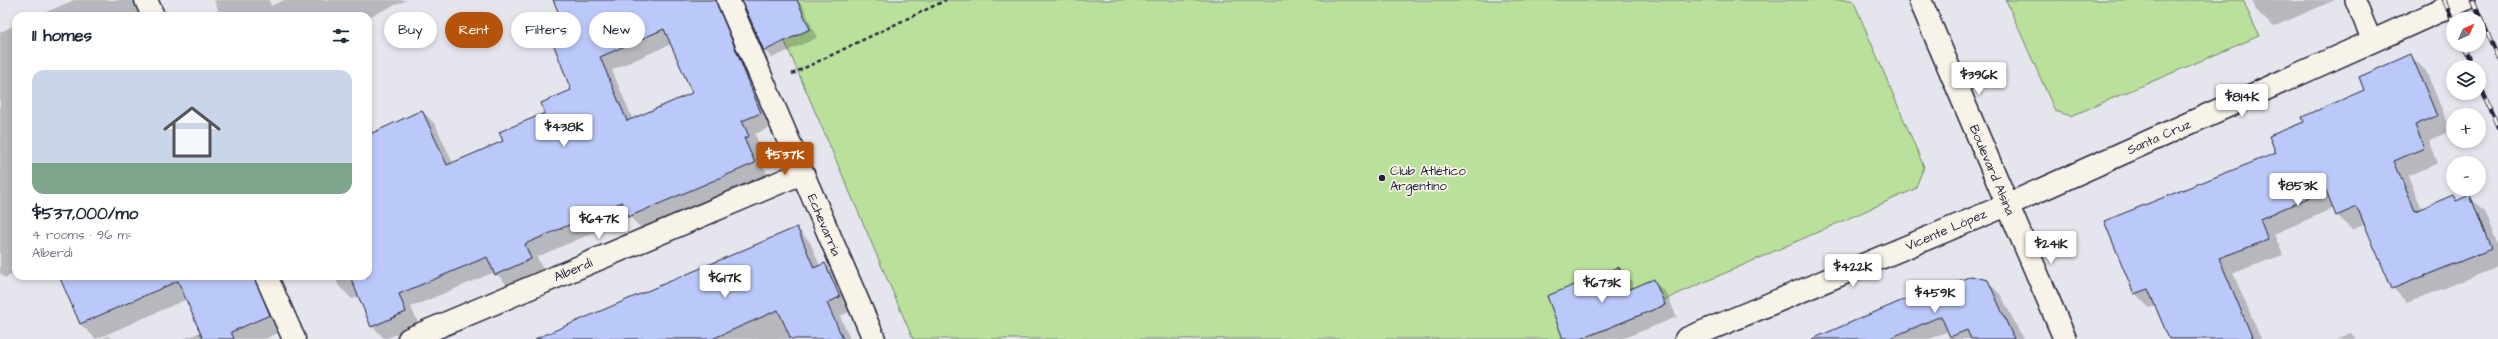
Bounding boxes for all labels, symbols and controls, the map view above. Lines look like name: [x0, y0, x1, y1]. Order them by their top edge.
chip: Buy: [384, 12, 437, 48]
chip: Rent: [445, 12, 503, 48]
chip: Filters: [511, 12, 581, 48]
chip: New: [589, 12, 645, 48]
north arrow: [2446, 12, 2486, 52]
map controls: [2446, 12, 2486, 196]
text: 11 homes: [32, 24, 92, 48]
icon: filters: [330, 25, 352, 47]
button: layers: [2446, 60, 2486, 100]
pin: $396K: [1951, 62, 2007, 96]
text: $396K: [1960, 66, 1998, 84]
pin: $814K: [2214, 84, 2270, 118]
text: $814K: [2225, 88, 2259, 106]
icon: home: [156, 96, 228, 168]
button: +: [2446, 108, 2486, 148]
pin: $438K: [536, 114, 592, 148]
street label: Santa Cruz: [2124, 115, 2194, 159]
text: $438K: [545, 118, 584, 136]
street label: Boulevard Alsina: [1965, 122, 2019, 218]
pin: $537K: [757, 142, 813, 176]
text: $537K: [766, 146, 804, 164]
button: −: [2446, 156, 2486, 196]
place label: Club Atlético Argentino: [1390, 162, 1466, 196]
marker: Club Atlético Argentino: [1377, 173, 1387, 183]
pin: $853K: [2270, 173, 2326, 207]
text: $853K: [2278, 177, 2318, 195]
street label: Echevarría: [803, 191, 845, 259]
text: $537,000/mo: [32, 202, 138, 226]
street label: Vicente López: [1903, 205, 1990, 255]
pin: $647K: [571, 206, 627, 240]
text: $647K: [579, 210, 619, 228]
text: 4 rooms · 96 m²: [32, 226, 132, 244]
pin: $241K: [2023, 231, 2079, 265]
text: $241K: [2034, 235, 2068, 253]
text: Alberdi: [32, 244, 73, 262]
street label: Alberdi: [551, 254, 595, 286]
pin: $422K: [1825, 254, 1881, 288]
text: $422K: [1834, 258, 1872, 276]
pin: $617K: [697, 265, 753, 299]
text: $617K: [709, 269, 741, 287]
pin: $673K: [1574, 270, 1630, 304]
text: $673K: [1583, 274, 1621, 292]
pin: $459K: [1907, 280, 1963, 314]
text: $459K: [1915, 284, 1955, 302]

